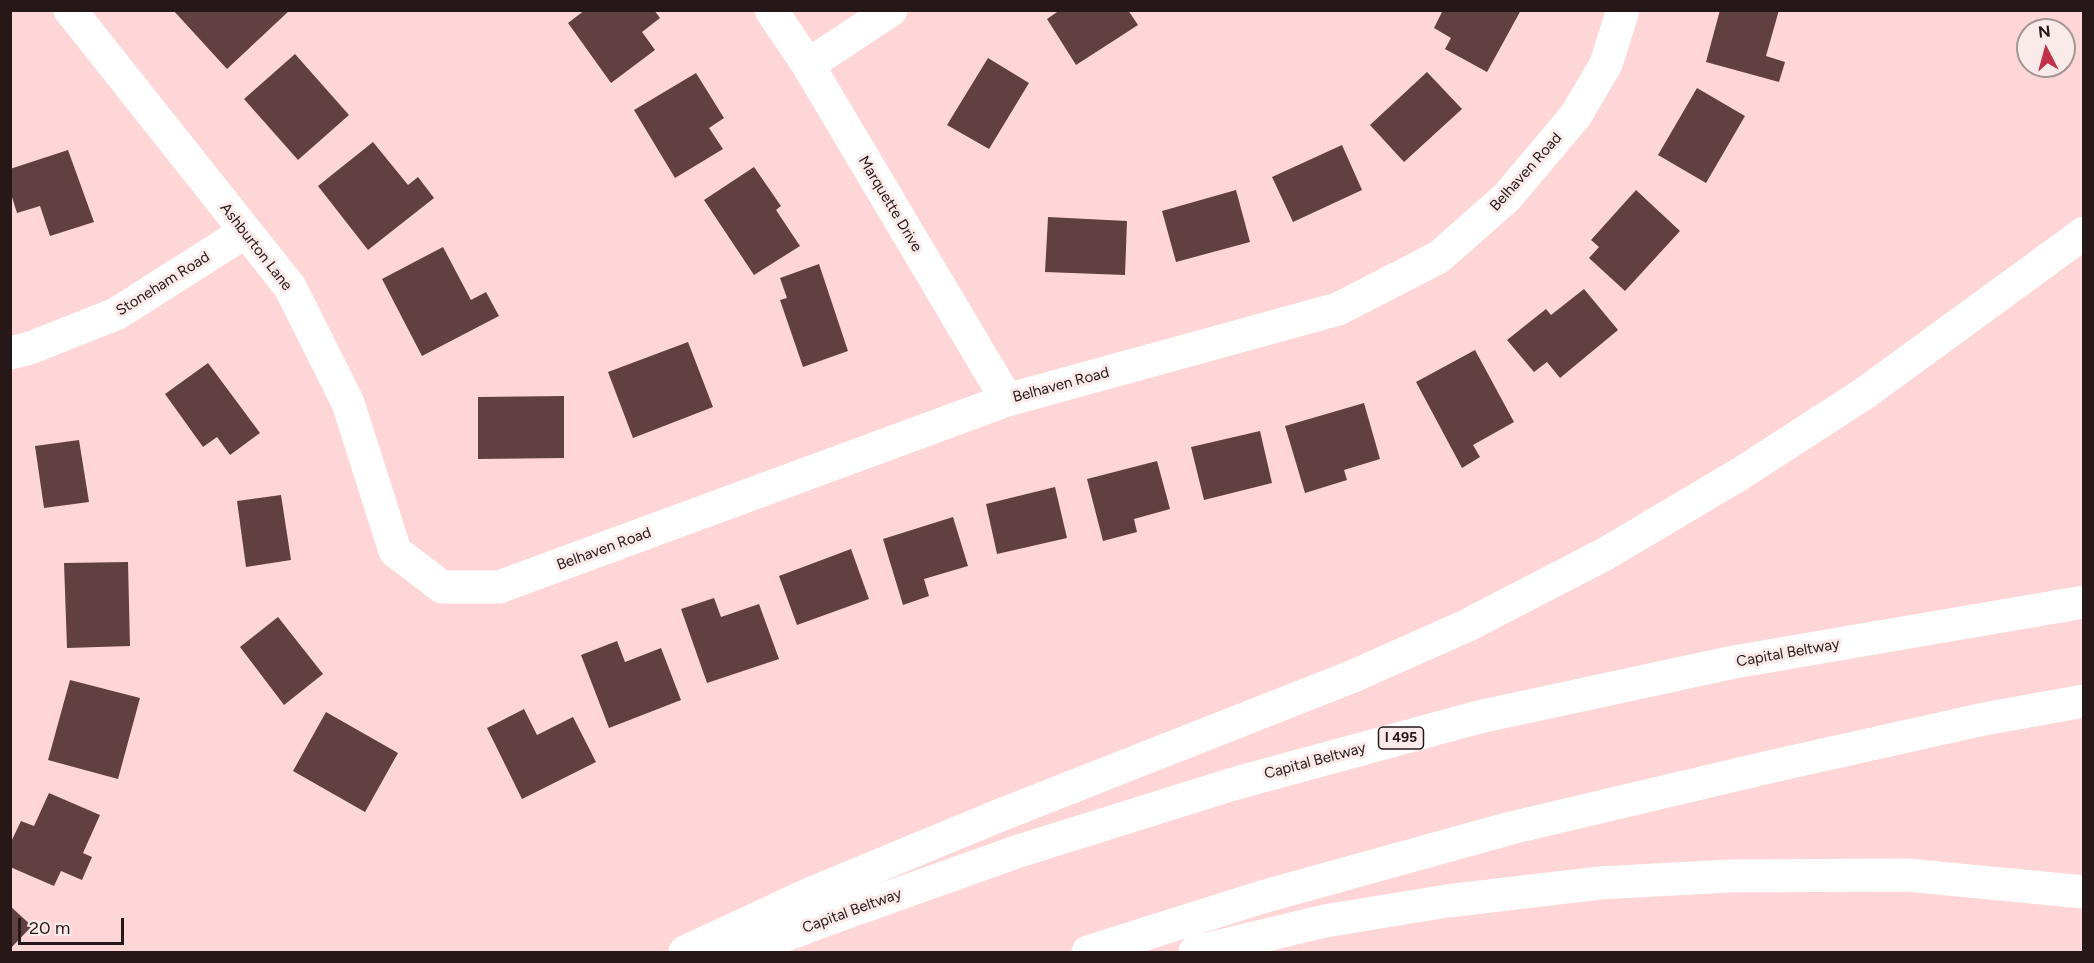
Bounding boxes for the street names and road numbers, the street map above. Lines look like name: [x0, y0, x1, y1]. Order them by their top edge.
street label: Belhaven Road: [1486, 129, 1566, 215]
street label: Marquette Drive: [854, 153, 926, 255]
street label: Ashburton Lane: [216, 200, 296, 294]
street label: Stoneham Road: [113, 248, 213, 320]
street label: Belhaven Road: [1011, 363, 1111, 407]
street label: Belhaven Road: [554, 524, 654, 574]
street label: Capital Beltway: [1735, 635, 1841, 671]
road number: I 495: [1378, 727, 1424, 749]
street label: Capital Beltway: [1262, 739, 1368, 783]
street label: Capital Beltway: [800, 885, 904, 937]

